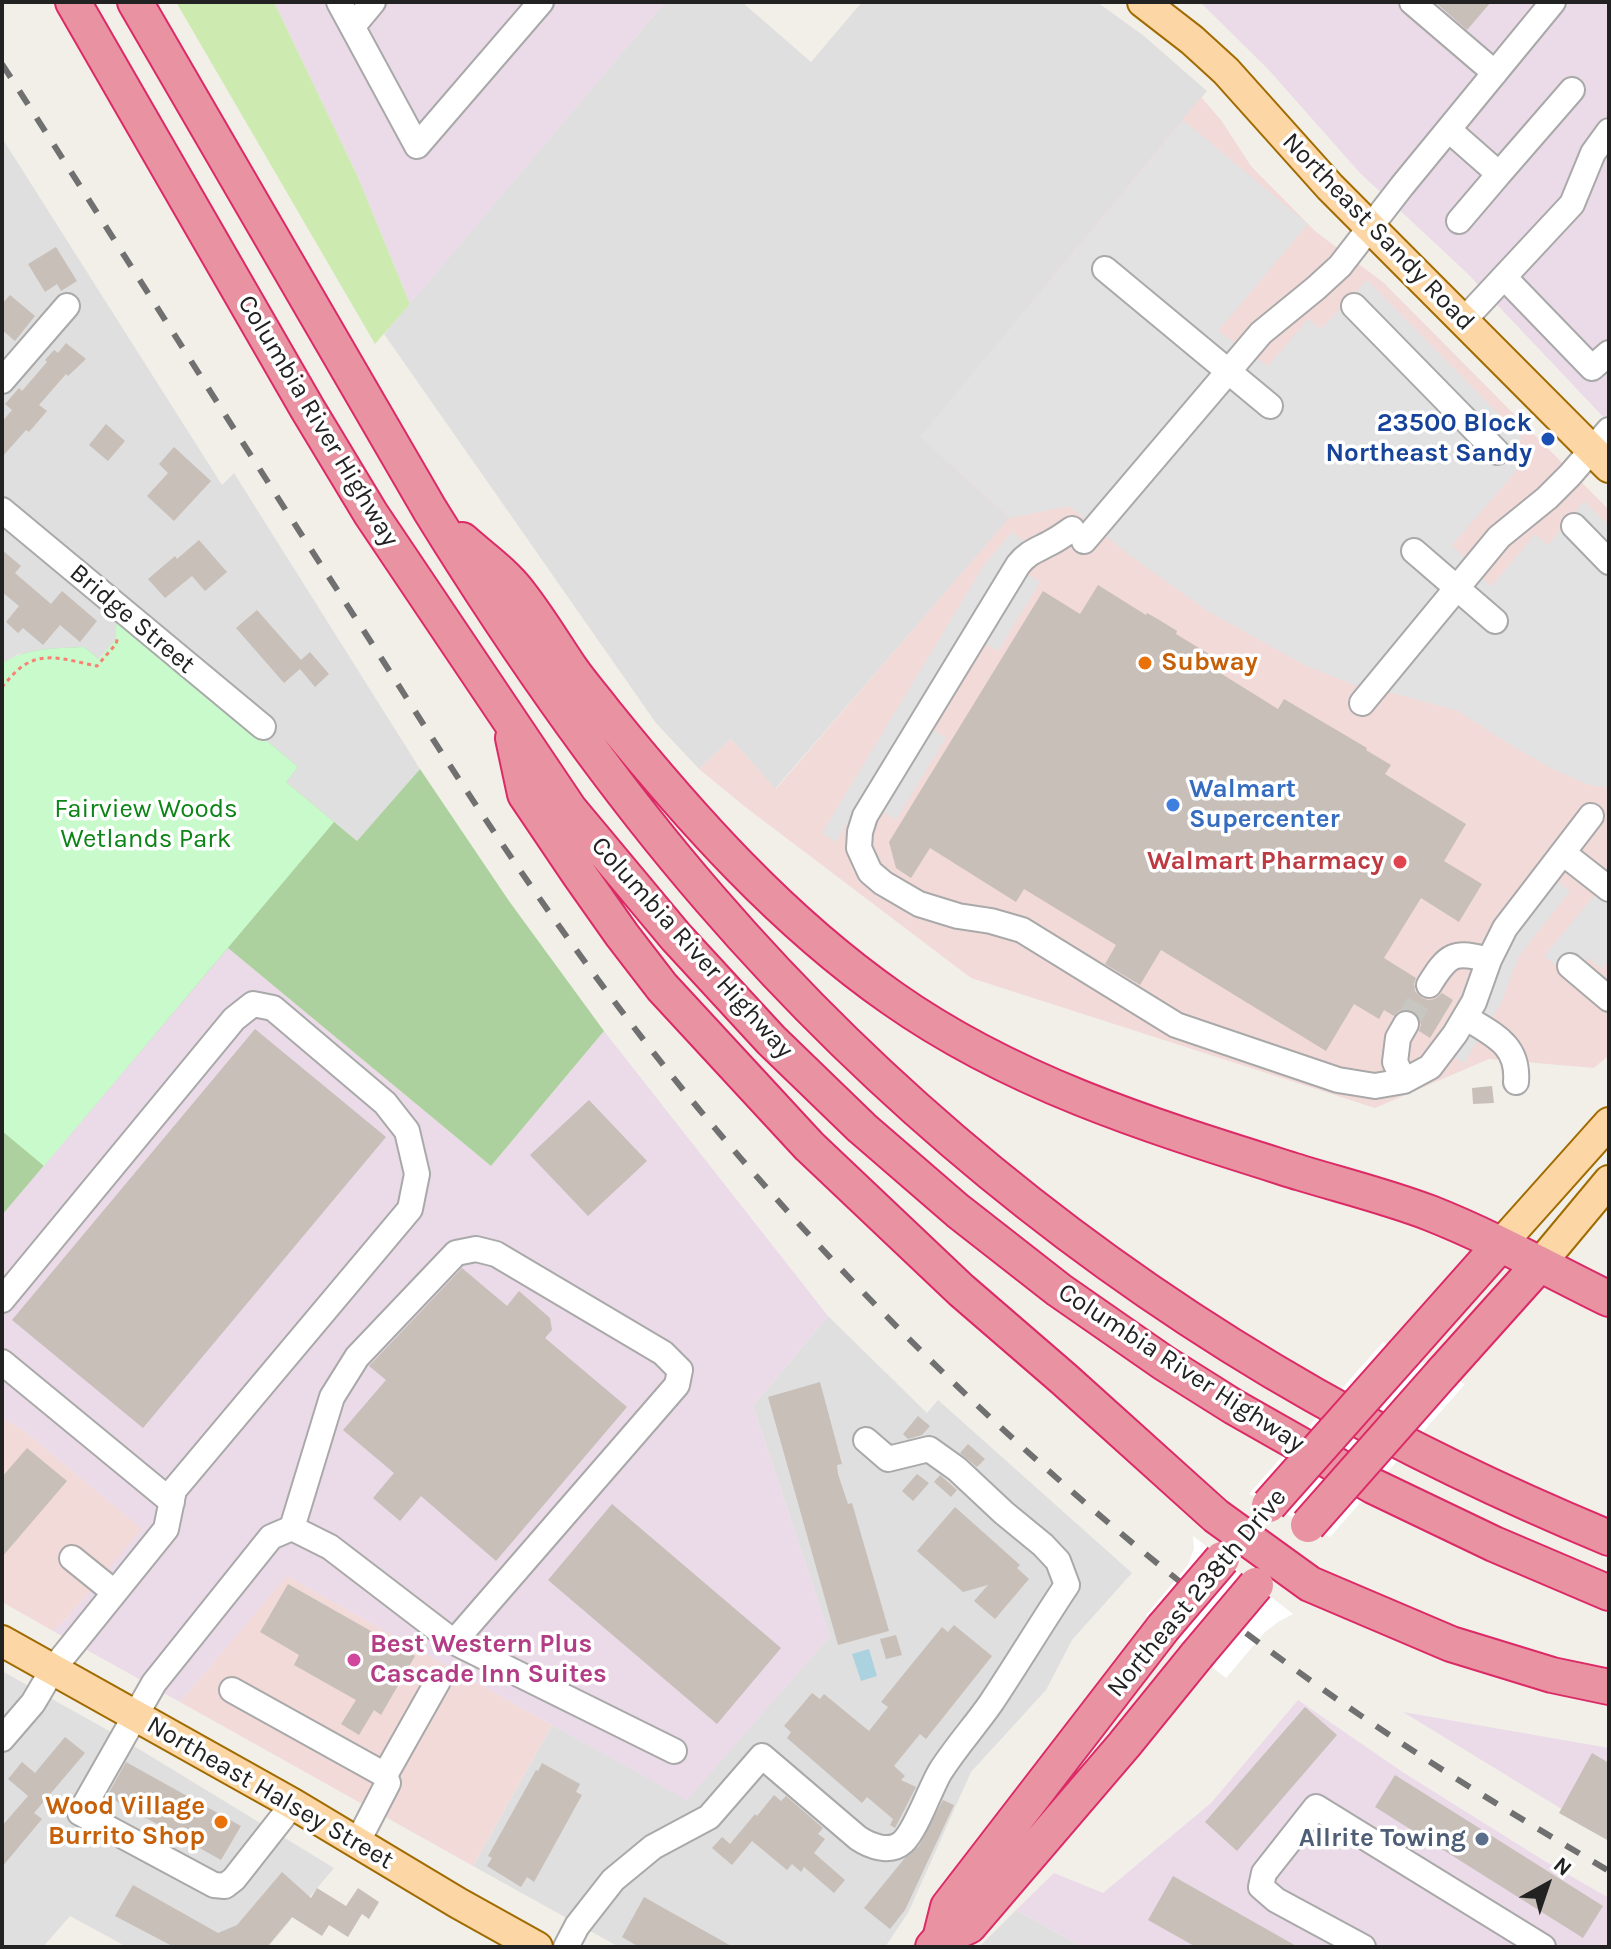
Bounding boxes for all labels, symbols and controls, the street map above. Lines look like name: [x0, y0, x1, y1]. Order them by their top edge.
street label: Northeast Sandy Road: [1275, 126, 1481, 338]
street label: Columbia River Highway: [231, 290, 405, 552]
place label: 23500 Block Northeast Sandy: [1325, 408, 1532, 470]
marker: 23500 Block Northeast Sandy: [1539, 430, 1557, 448]
street label: Bridge Street: [63, 557, 201, 681]
place label: Subway: [1161, 647, 1258, 679]
marker: Subway: [1136, 654, 1154, 672]
place label: Walmart Supercenter: [1189, 774, 1340, 836]
park label: Fairview Woods Wetlands Park: [54, 794, 238, 856]
marker: Walmart Supercenter: [1164, 796, 1182, 814]
street label: Columbia River Highway: [584, 831, 800, 1065]
place label: Walmart Pharmacy: [1147, 846, 1384, 878]
marker: Walmart Pharmacy: [1391, 853, 1409, 871]
street label: Columbia River Highway: [1052, 1277, 1310, 1459]
street label: Northeast 238th Drive: [1101, 1482, 1293, 1704]
place label: Best Western Plus Cascade Inn Suites: [370, 1629, 607, 1690]
marker: Best Western Plus Cascade Inn Suites: [345, 1651, 363, 1669]
street label: Northeast Halsey Street: [141, 1710, 399, 1876]
place label: Wood Village Burrito Shop: [45, 1791, 205, 1852]
marker: Wood Village Burrito Shop: [212, 1813, 230, 1831]
place label: Allrite Towing: [1299, 1823, 1466, 1855]
marker: Allrite Towing: [1473, 1830, 1491, 1848]
north arrow: [1507, 1845, 1587, 1925]
text: N: [1548, 1852, 1577, 1882]

